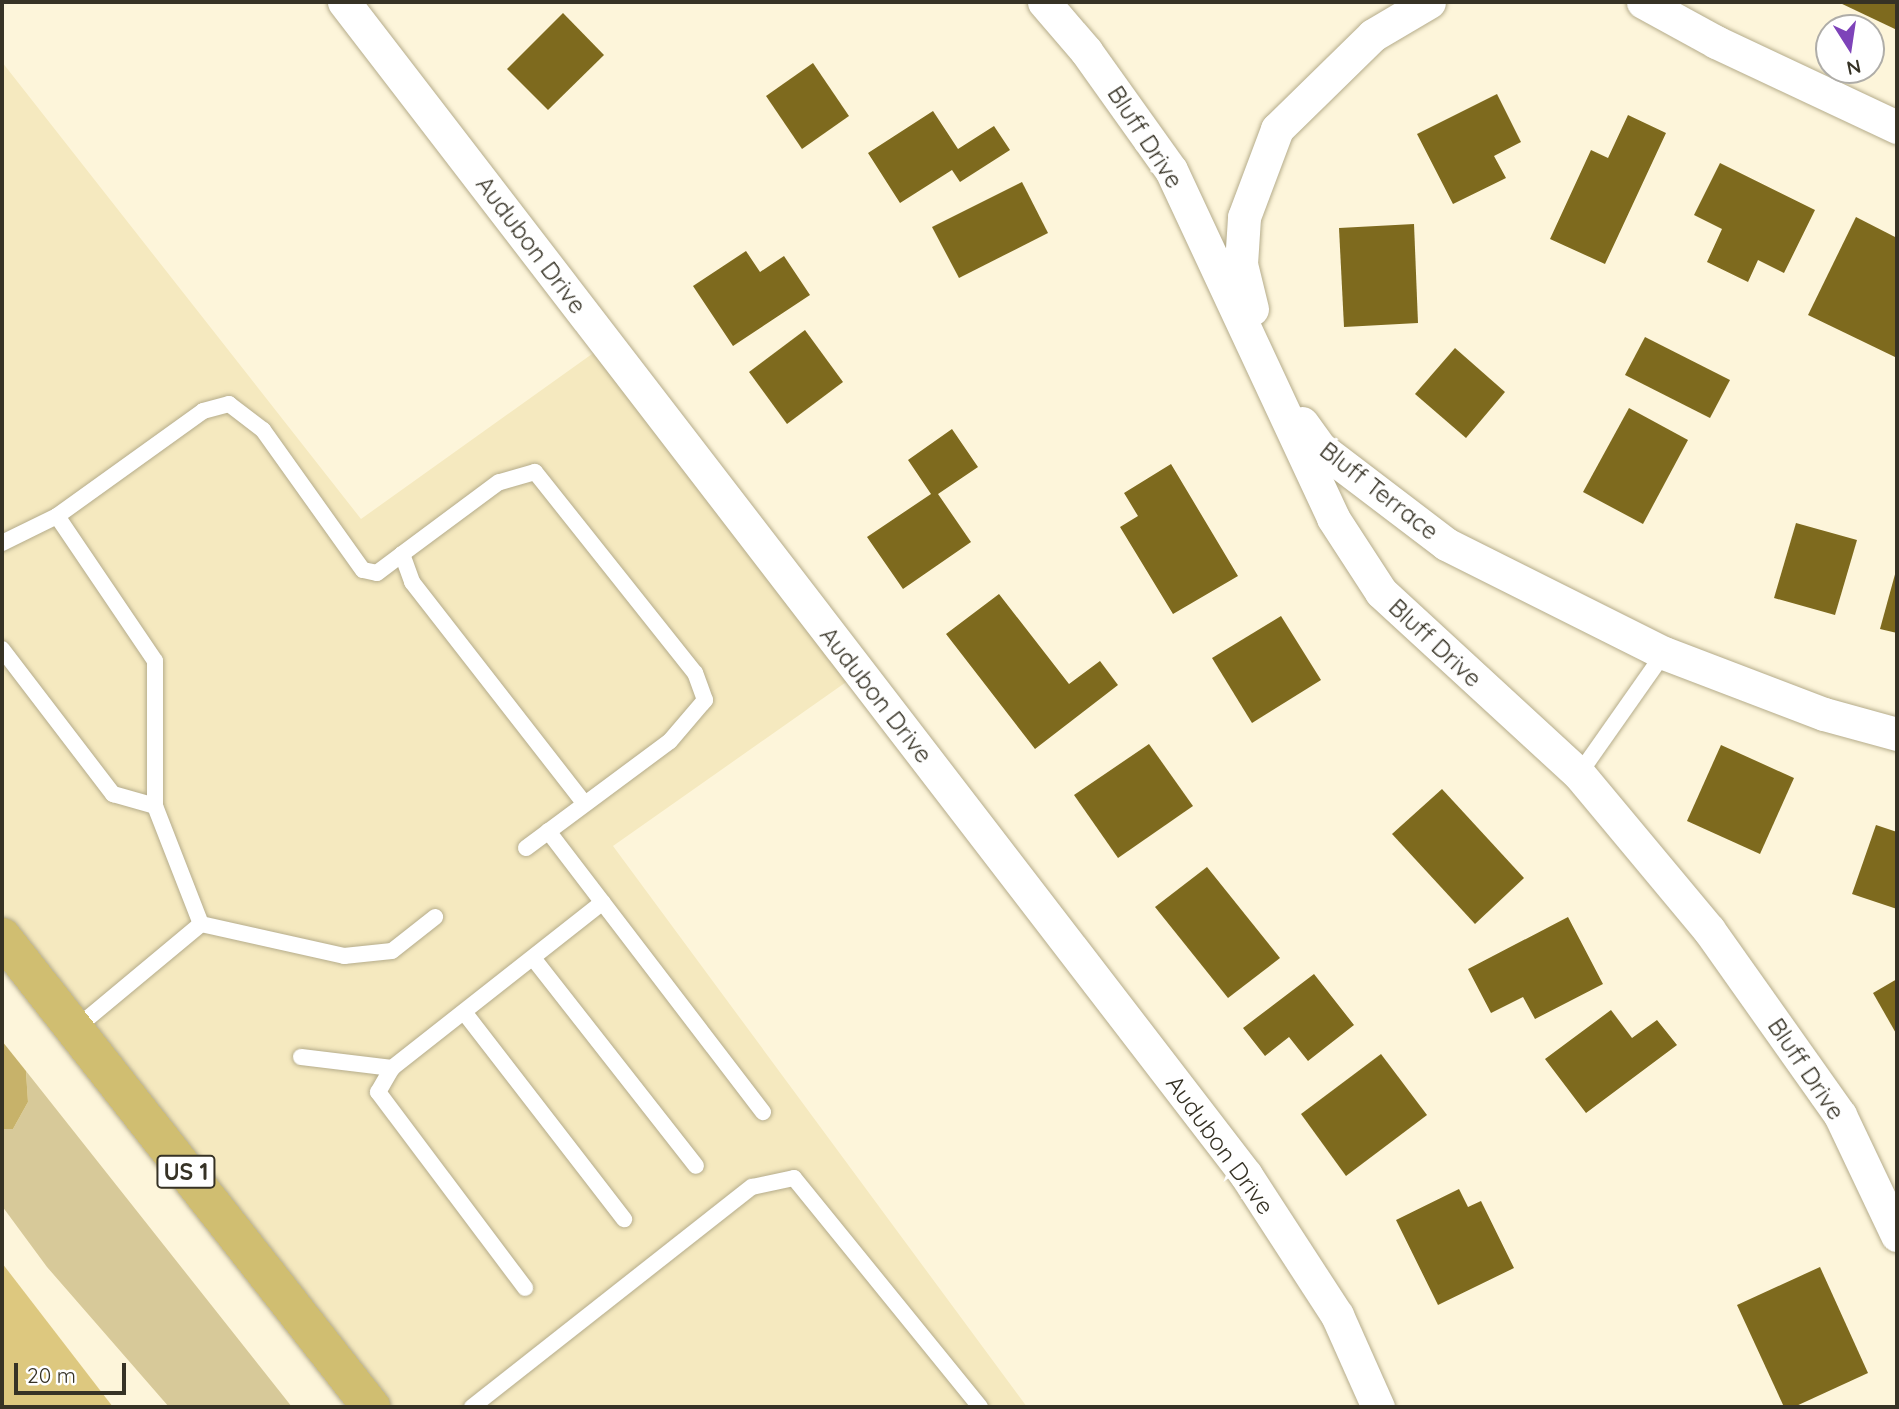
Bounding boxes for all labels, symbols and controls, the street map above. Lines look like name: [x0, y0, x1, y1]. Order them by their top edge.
north arrow: [1815, 14, 1885, 84]
text: N: [1845, 54, 1863, 81]
street label: Bluff Drive: [1101, 80, 1189, 194]
street label: Audubon Drive: [470, 171, 592, 319]
street label: Bluff Terrace: [1314, 436, 1444, 546]
street label: Bluff Drive: [1383, 593, 1487, 693]
street label: Audubon Drive: [814, 621, 938, 769]
street label: Bluff Drive: [1762, 1013, 1850, 1125]
street label: Audubon Drive: [1160, 1070, 1280, 1220]
road number: US 1: [156, 1152, 216, 1191]
scale bar: [18, 1350, 130, 1394]
text: 20 m: [27, 1362, 76, 1388]

